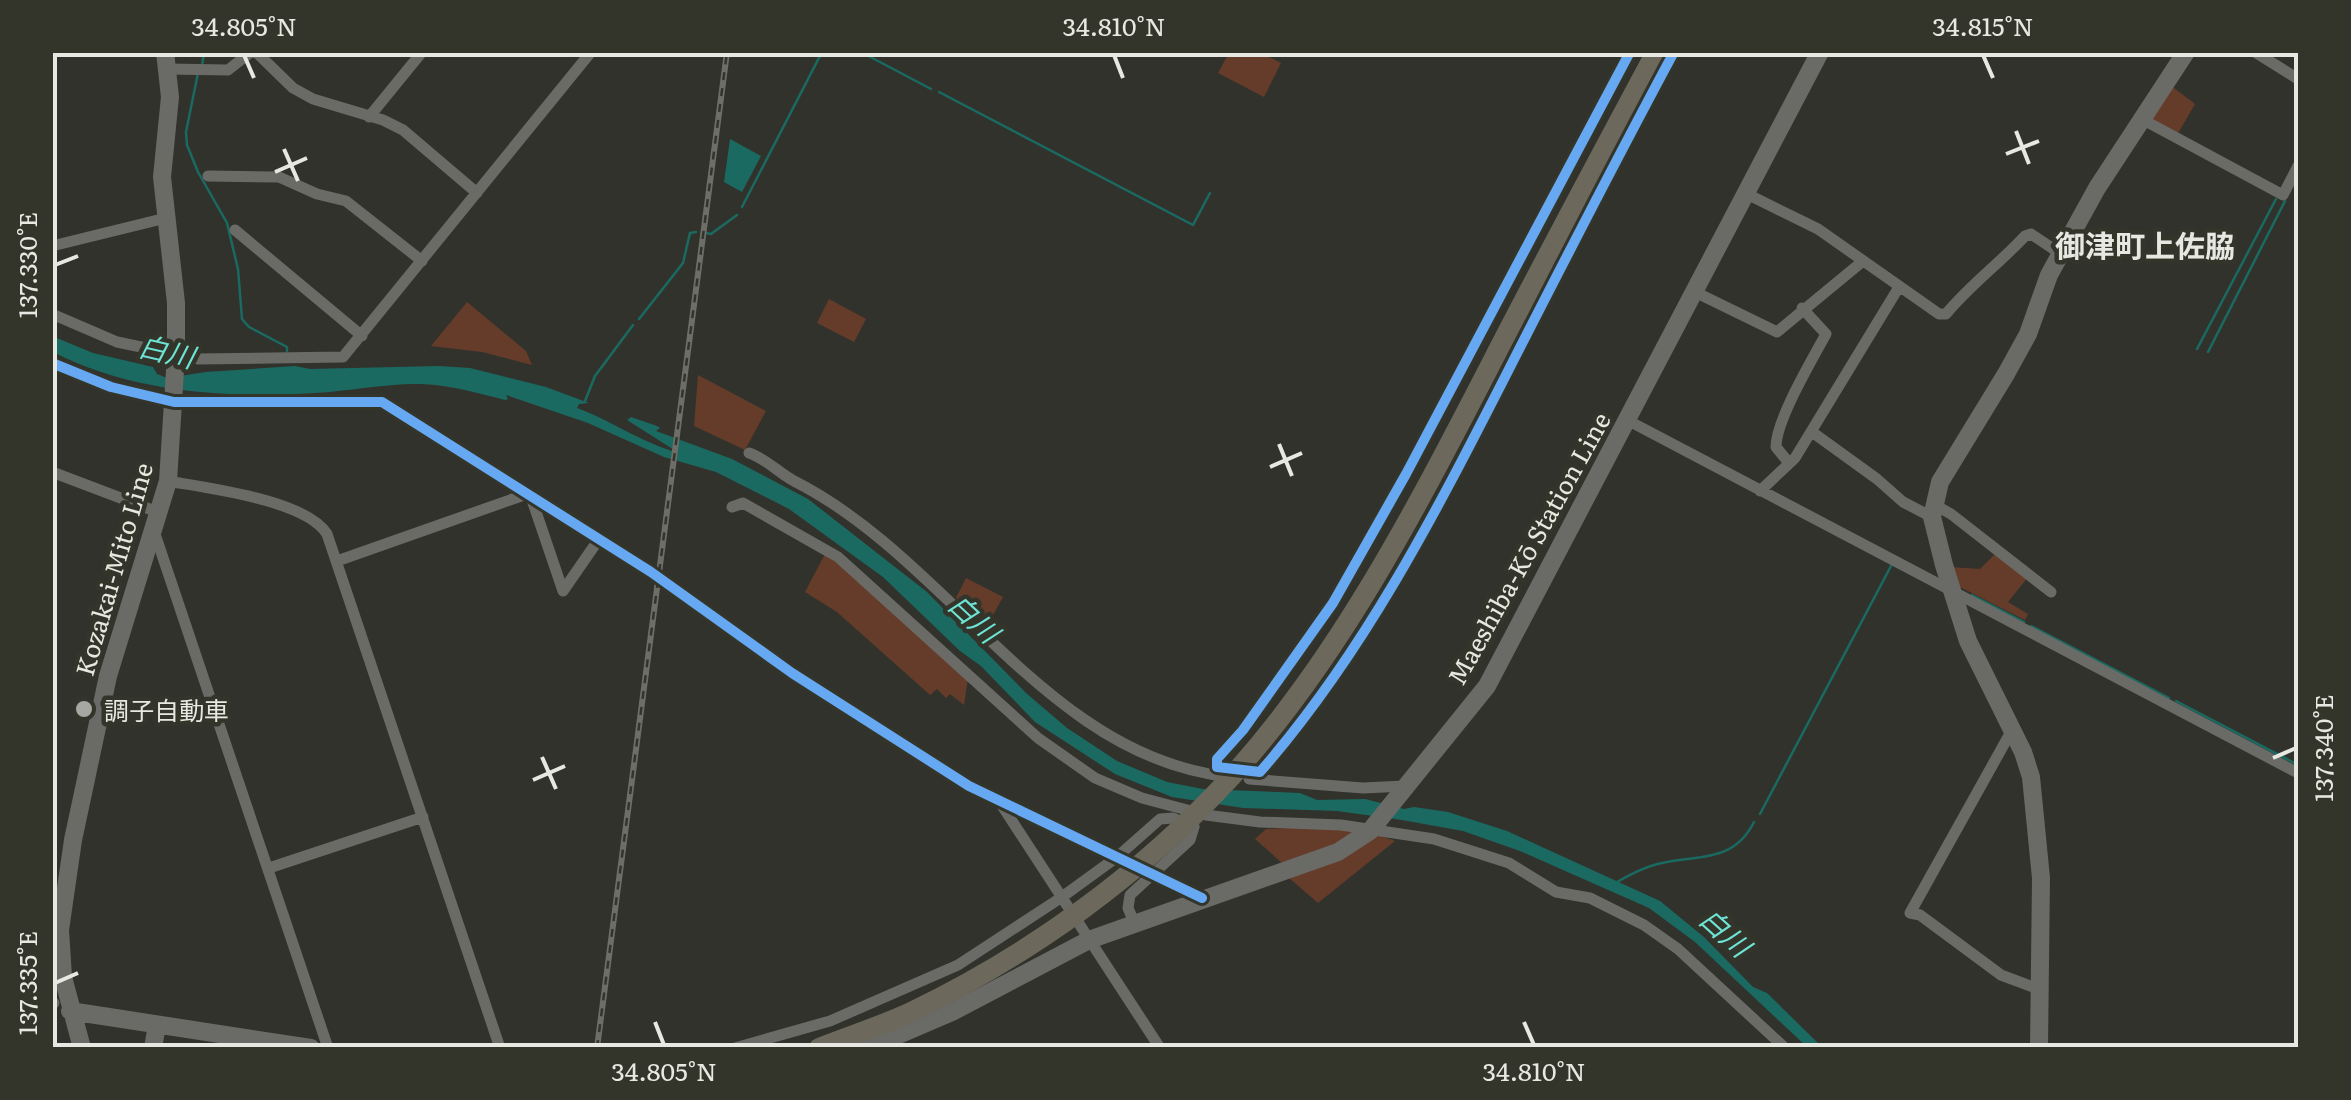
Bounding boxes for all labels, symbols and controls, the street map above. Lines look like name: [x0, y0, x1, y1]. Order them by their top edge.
text: 34.805°N: [191, 7, 297, 44]
text: 34.810°N: [1062, 7, 1166, 44]
text: 34.815°N: [1932, 7, 2034, 44]
text: 137.330°E: [8, 212, 45, 318]
district label: 御津町上佐脇: [2055, 222, 2235, 266]
water label: 白川: [135, 323, 202, 377]
street label: Maeshiba-Kō Station Line: [1437, 405, 1619, 691]
street label: Kozakai-Mito Line: [65, 458, 161, 680]
water label: 白川: [940, 583, 1012, 653]
place label: 調子自動車: [104, 691, 229, 728]
text: 137.340°E: [2304, 694, 2341, 802]
marker: 調子自動車: [73, 698, 95, 720]
water label: 白川: [1691, 897, 1763, 967]
text: 137.335°E: [8, 931, 45, 1035]
text: 34.805°N: [611, 1052, 717, 1089]
text: 34.810°N: [1482, 1052, 1586, 1089]

